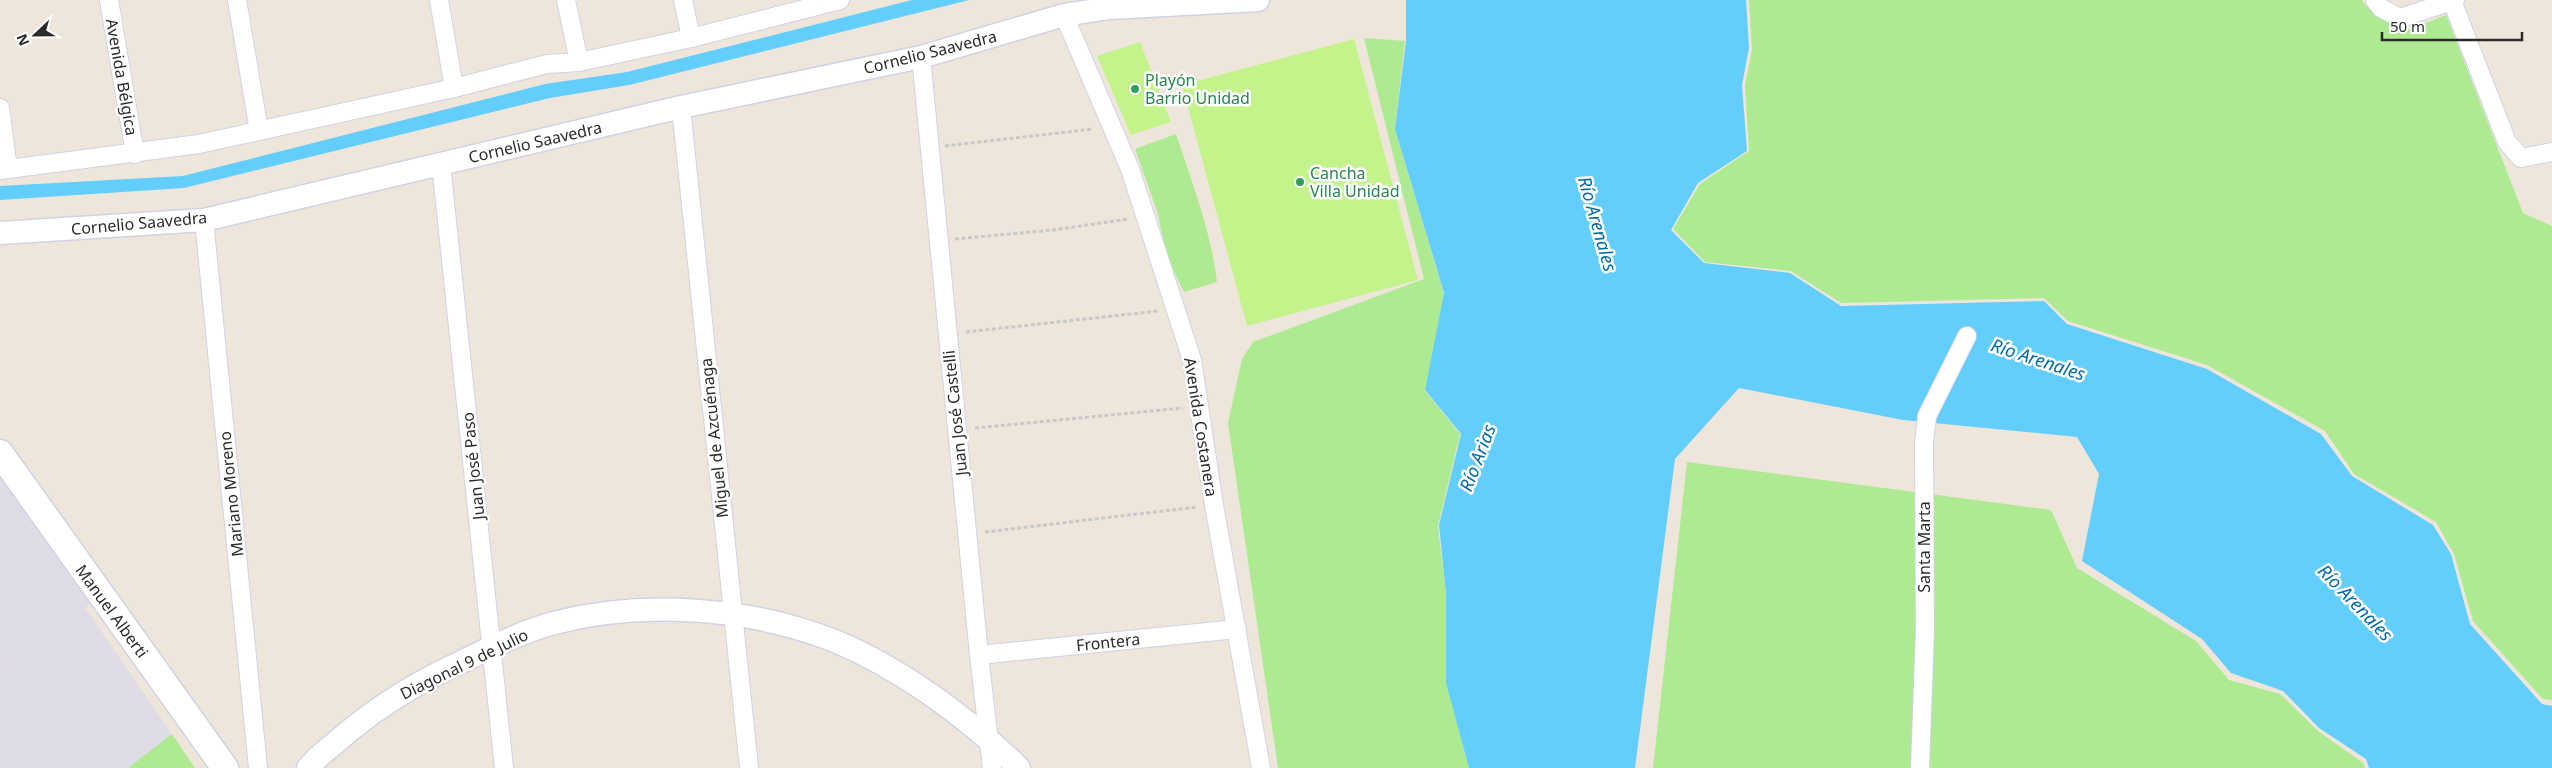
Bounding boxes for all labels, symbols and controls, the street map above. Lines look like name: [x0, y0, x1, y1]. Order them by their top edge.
north arrow: [10, 10, 60, 60]
scale bar: [2382, 10, 2522, 42]
text: 50 m: [2390, 16, 2425, 36]
street label: Avenida Bélgica: [101, 17, 143, 137]
street label: Cornelio Saavedra: [861, 25, 999, 79]
text: N: [12, 31, 33, 49]
place label: Playón Barrio Unidad: [1145, 69, 1250, 109]
marker: Playón Barrio Unidad: [1129, 83, 1141, 95]
street label: Cornelio Saavedra: [466, 116, 604, 168]
place label: Cancha Villa Unidad: [1310, 162, 1400, 202]
water label: Río Arenales: [1573, 173, 1623, 274]
marker: Cancha Villa Unidad: [1294, 176, 1306, 188]
street label: Cornelio Saavedra: [70, 206, 208, 240]
water label: Río Arenales: [1988, 333, 2089, 386]
street label: Juan José Castelli: [937, 349, 973, 479]
street label: Avenida Costanera: [1179, 356, 1223, 498]
street label: Miguel de Azcuénaga: [695, 357, 733, 519]
street label: Juan José Paso: [456, 411, 490, 523]
water label: Río Arias: [1453, 421, 1501, 494]
street label: Mariano Moreno: [213, 430, 249, 558]
street label: Santa Marta: [1913, 501, 1935, 593]
water label: Río Arenales: [2313, 559, 2398, 646]
street label: Manuel Alberti: [71, 560, 153, 662]
street label: Diagonal 9 de Julio: [396, 623, 532, 705]
street label: Frontera: [1075, 628, 1141, 656]

